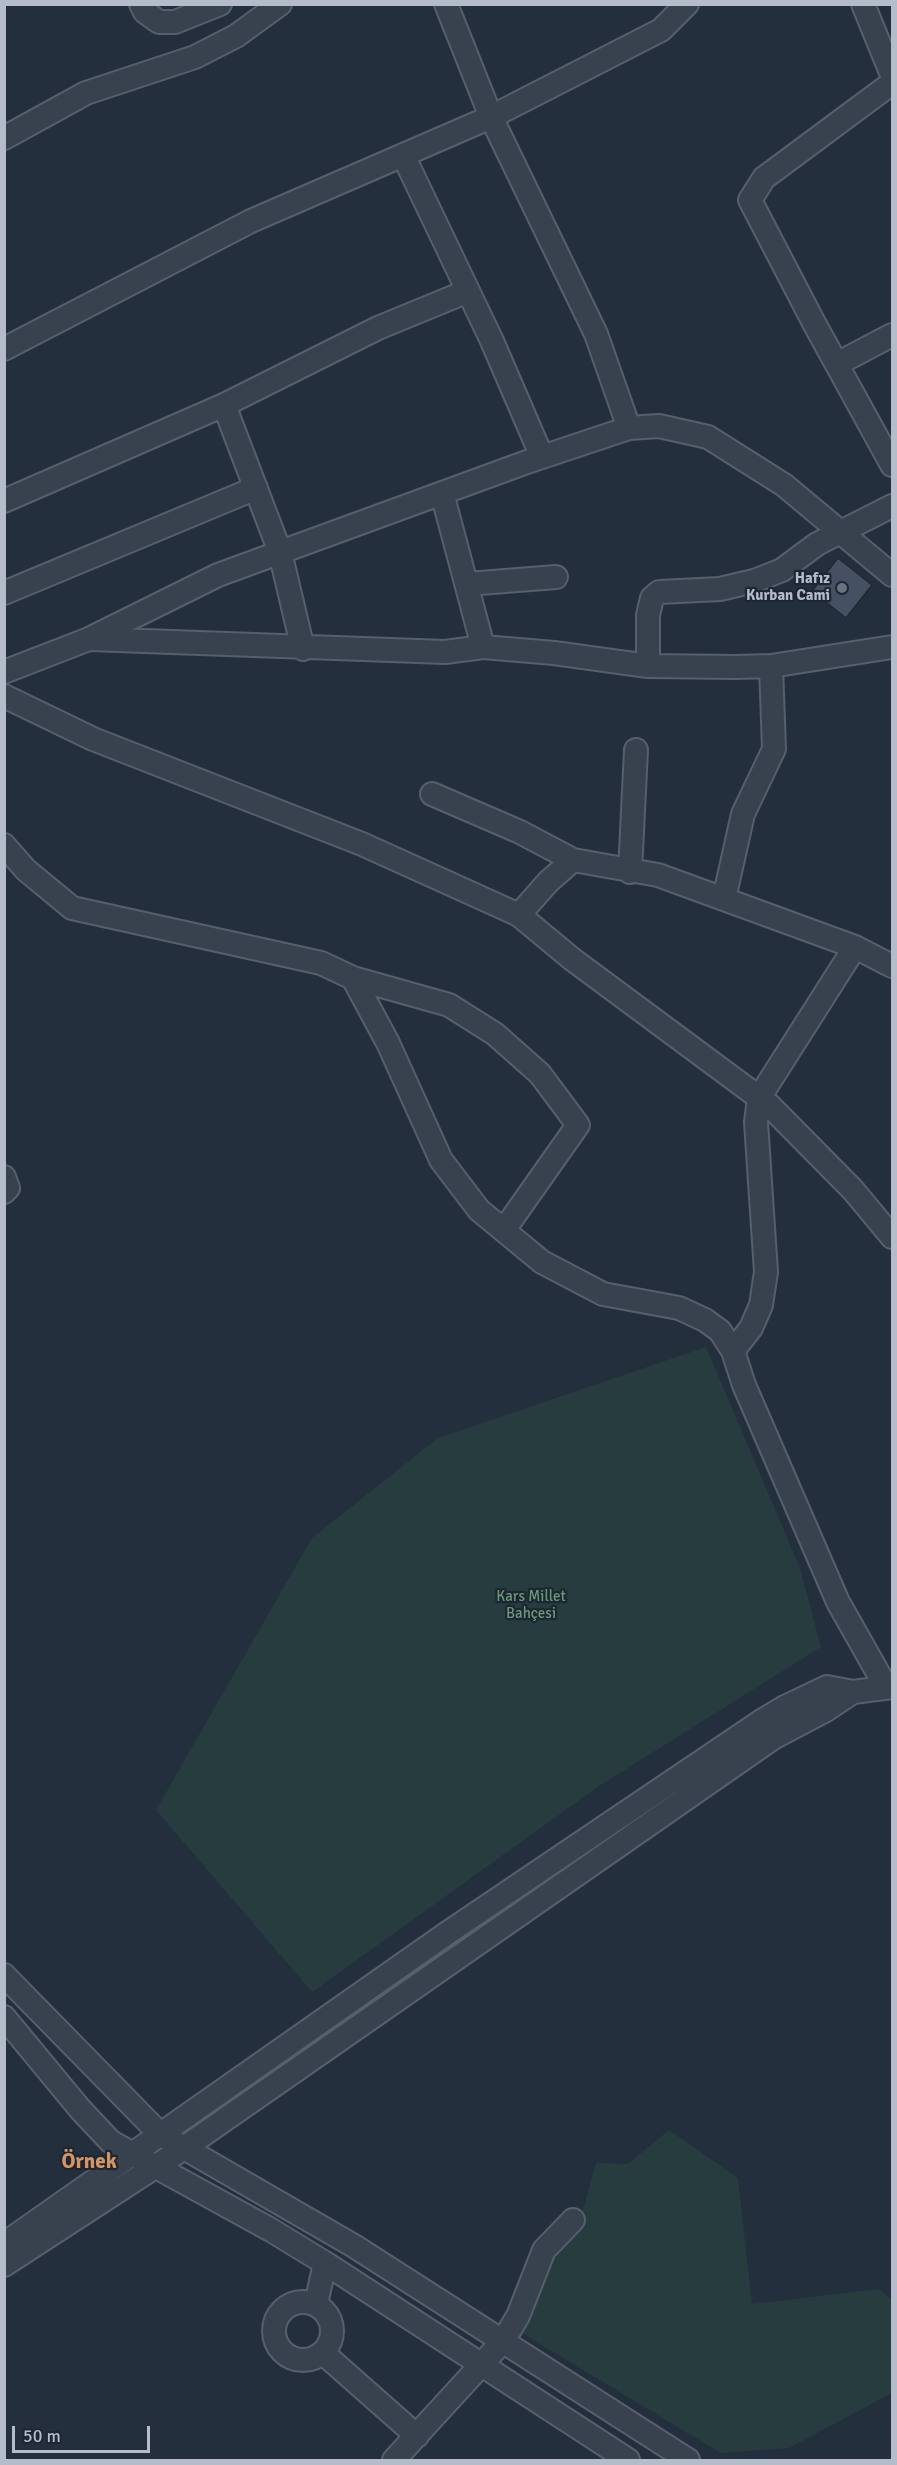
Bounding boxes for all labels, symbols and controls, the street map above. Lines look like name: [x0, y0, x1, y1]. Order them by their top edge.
place label: Hafız Kurban Cami: [746, 570, 830, 605]
marker: Hafız Kurban Cami: [835, 581, 849, 595]
park label: Kars Millet Bahçesi: [496, 1588, 566, 1623]
district label: Örnek: [61, 2149, 117, 2175]
scale bar: [15, 2414, 153, 2452]
text: 50 m: [23, 2425, 61, 2447]

